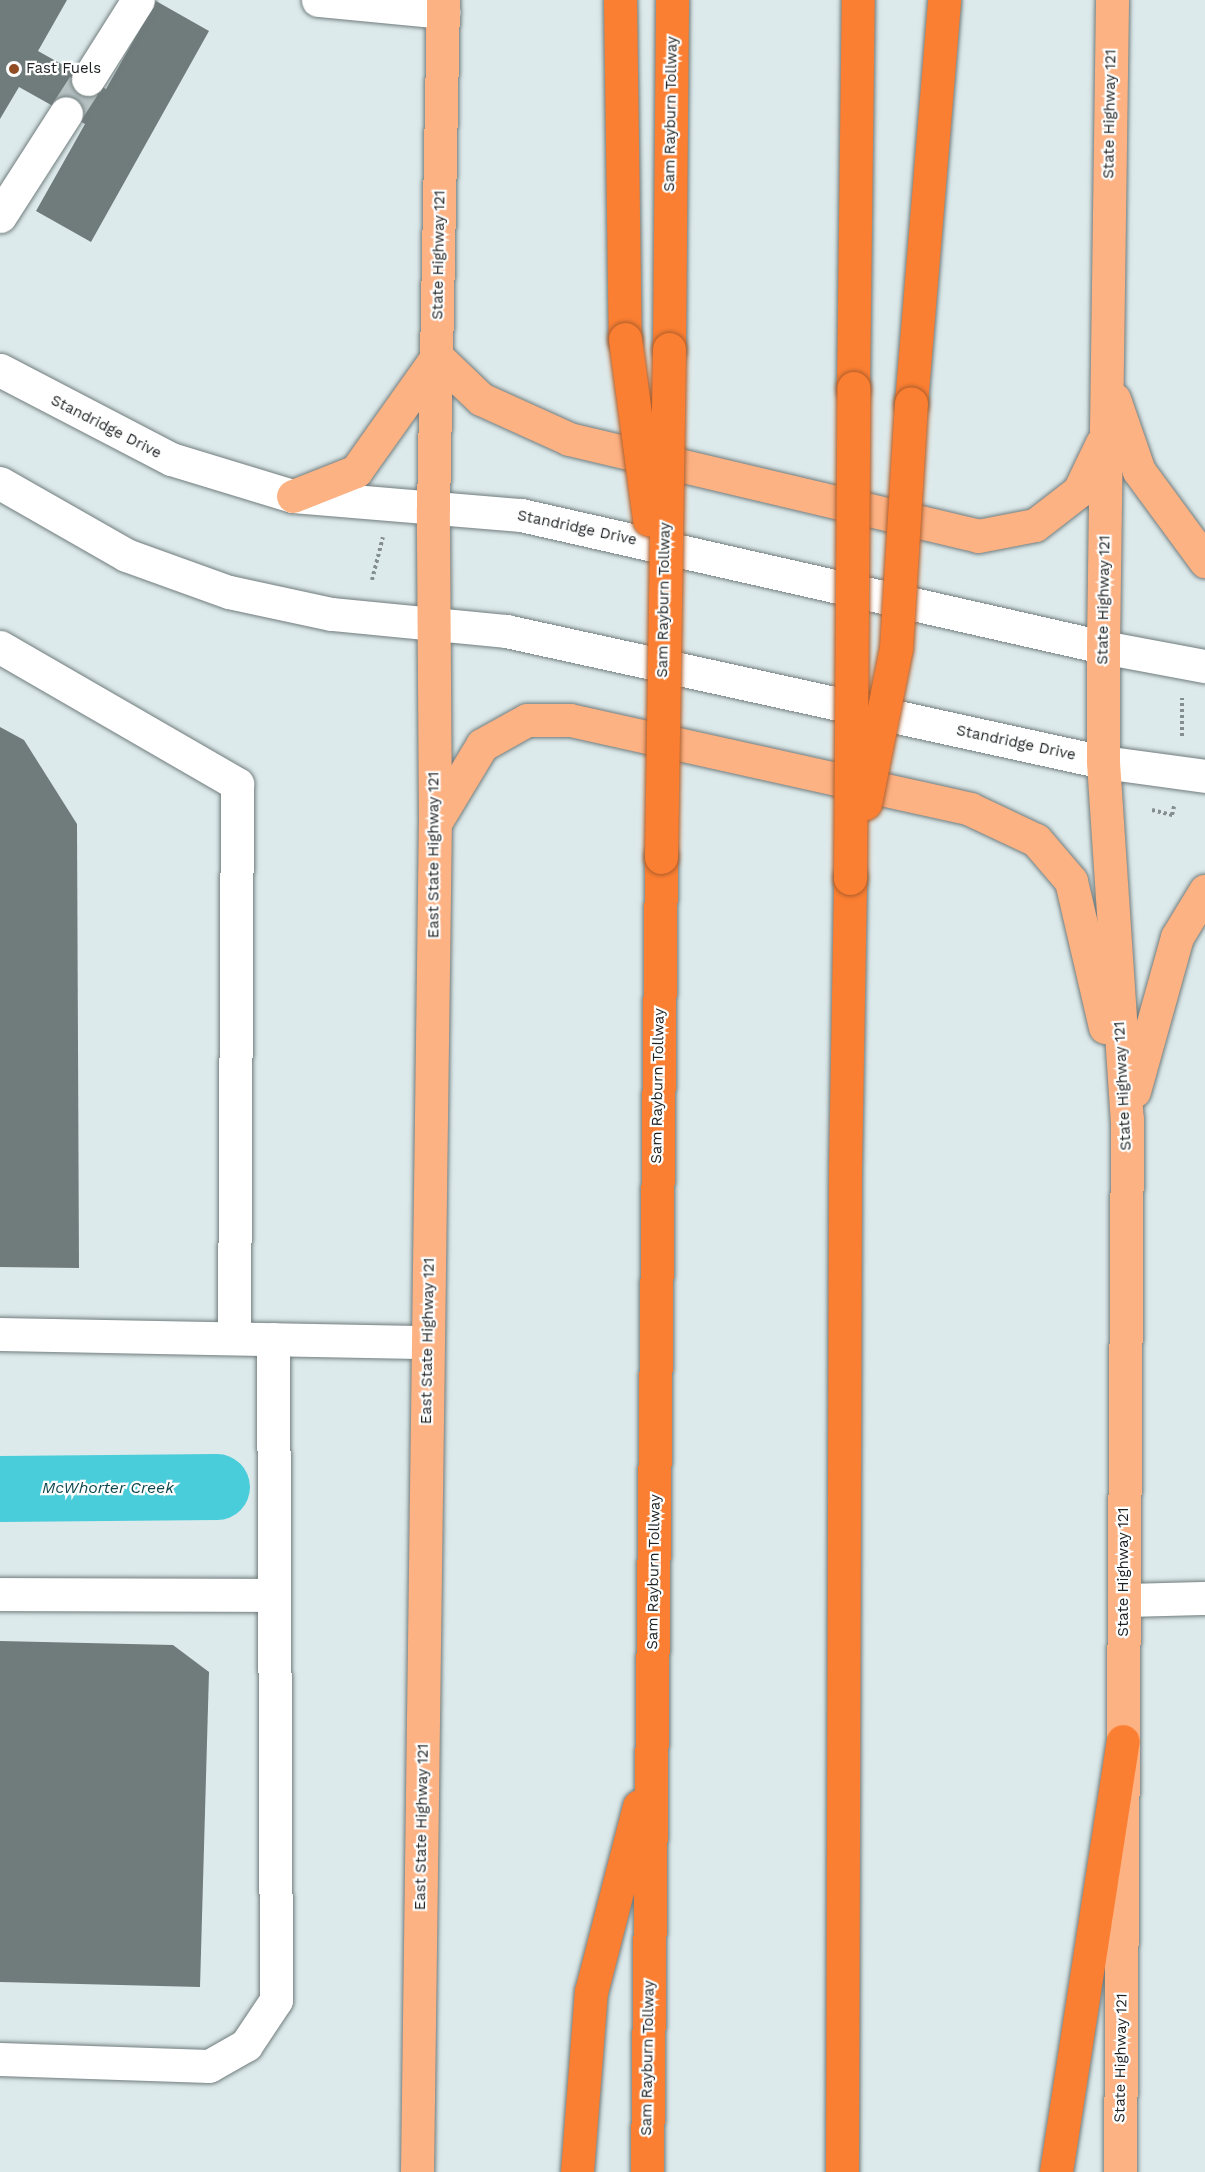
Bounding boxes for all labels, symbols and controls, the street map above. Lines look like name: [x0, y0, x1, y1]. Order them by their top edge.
street label: Sam Rayburn Tollway: [661, 36, 681, 192]
street label: State Highway 121: [1100, 49, 1120, 179]
place label: Fast Fuels: [26, 60, 101, 78]
marker: Fast Fuels: [7, 62, 21, 76]
street label: State Highway 121: [429, 190, 449, 320]
street label: Standridge Drive: [48, 391, 164, 463]
street label: Standridge Drive: [516, 507, 638, 549]
street label: Sam Rayburn Tollway: [654, 522, 674, 678]
street label: State Highway 121: [1094, 535, 1114, 665]
street label: Standridge Drive: [955, 722, 1077, 764]
street label: East State Highway 121: [425, 771, 443, 939]
street label: Sam Rayburn Tollway: [648, 1008, 668, 1164]
street label: State Highway 121: [1111, 1021, 1135, 1151]
street label: East State Highway 121: [418, 1257, 438, 1425]
water label: McWhorter Creek: [42, 1478, 174, 1498]
street label: Sam Rayburn Tollway: [644, 1494, 664, 1650]
street label: State Highway 121: [1115, 1507, 1133, 1637]
street label: East State Highway 121: [412, 1743, 432, 1911]
street label: Sam Rayburn Tollway: [638, 1980, 658, 2136]
street label: State Highway 121: [1111, 1993, 1131, 2123]

